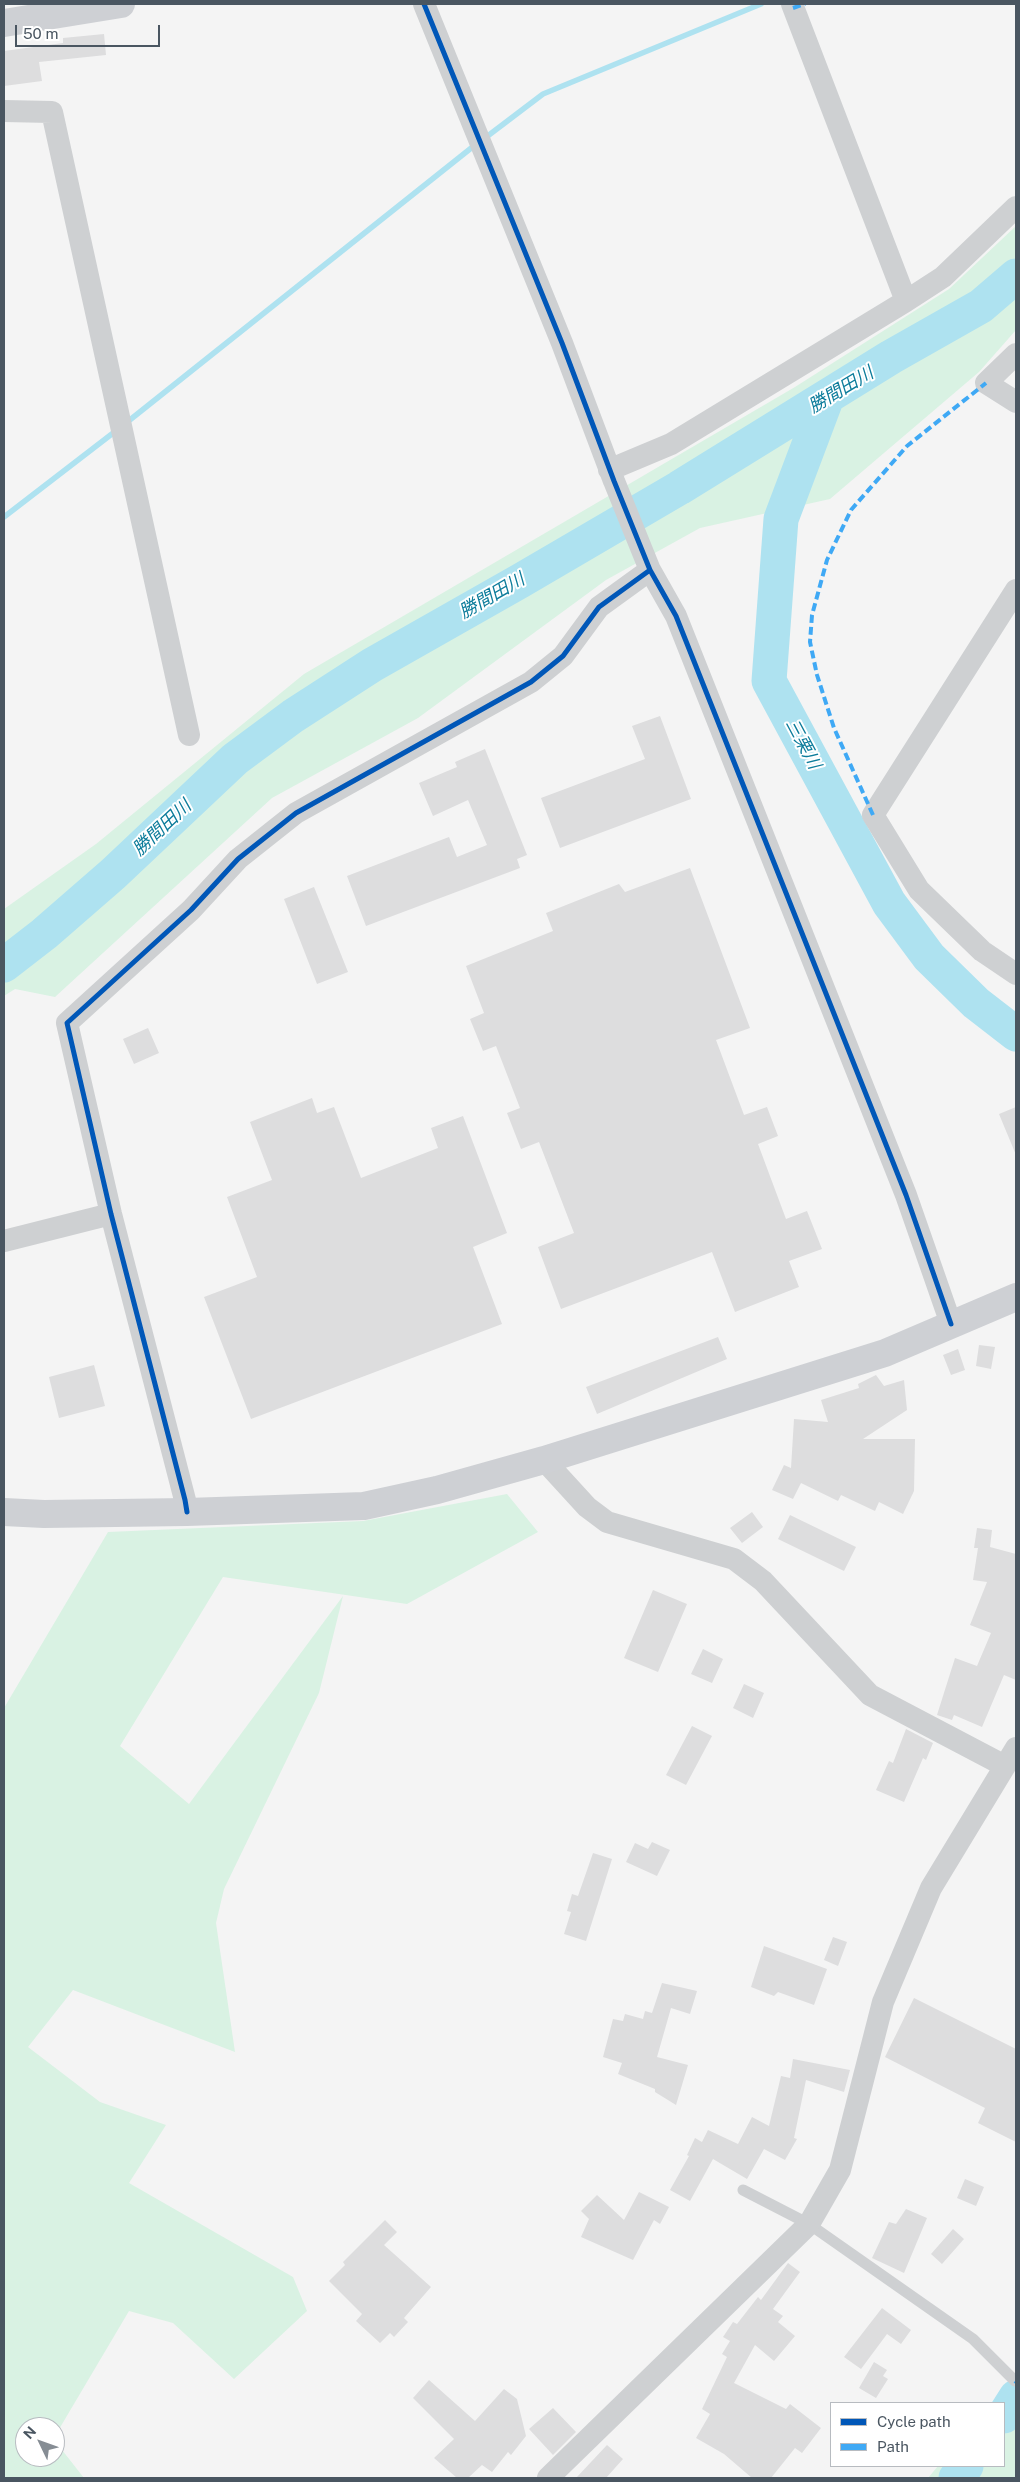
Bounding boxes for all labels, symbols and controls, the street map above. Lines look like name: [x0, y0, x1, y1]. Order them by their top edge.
scale bar: [18, 15, 162, 47]
text: 50 m: [23, 25, 58, 42]
water label: 勝間田川: [805, 362, 877, 418]
water label: 勝間田川: [455, 569, 529, 623]
water label: 三栗川: [781, 715, 825, 773]
water label: 勝間田川: [128, 796, 196, 860]
legend: [830, 2402, 1005, 2467]
text: Cycle path: [877, 2413, 951, 2430]
north arrow: [15, 2417, 65, 2467]
text: N: [20, 2423, 39, 2442]
text: Path: [877, 2438, 909, 2455]

